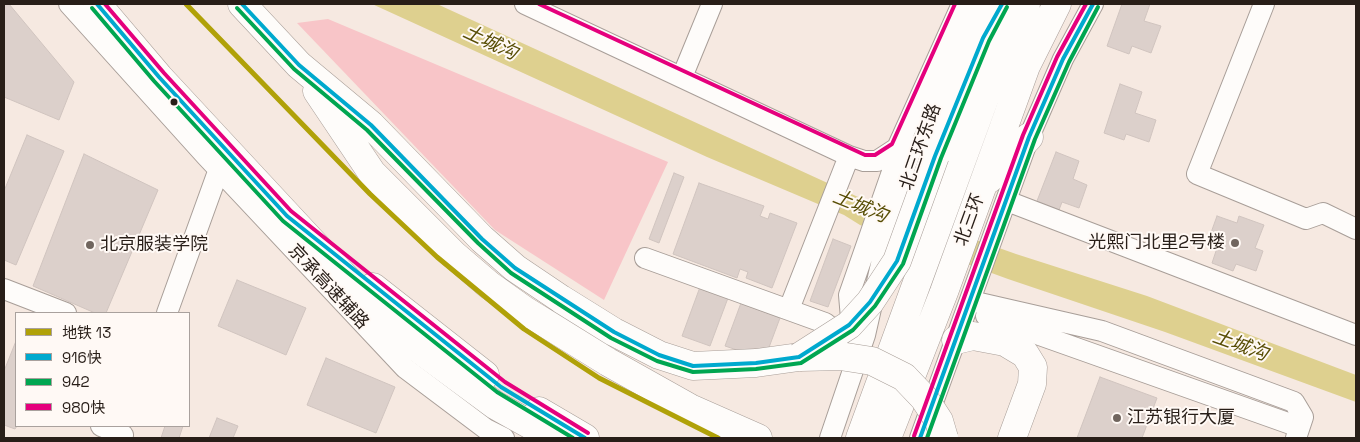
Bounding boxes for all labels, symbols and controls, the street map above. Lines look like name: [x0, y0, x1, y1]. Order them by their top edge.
water label: 土城沟: [459, 21, 521, 65]
unlabelled marker: [169, 97, 179, 107]
street label: 北三环东路: [896, 101, 946, 193]
water label: 土城沟: [829, 186, 891, 228]
street label: 北三环: [951, 191, 989, 249]
place label: 光熙门北里2号楼: [1088, 232, 1225, 254]
place label: 北京服装学院: [100, 234, 208, 256]
marker: 光熙门北里2号楼: [1229, 237, 1241, 249]
marker: 北京服装学院: [84, 239, 96, 251]
street label: 京承高速辅路: [283, 240, 373, 334]
legend: [15, 312, 190, 427]
text: 地铁 13: [62, 323, 111, 342]
water label: 土城沟: [1209, 326, 1271, 366]
text: 916快: [62, 348, 102, 367]
text: 942: [62, 372, 90, 391]
text: 980快: [62, 398, 105, 417]
place label: 江苏银行大厦: [1127, 407, 1235, 429]
marker: 江苏银行大厦: [1111, 412, 1123, 424]

